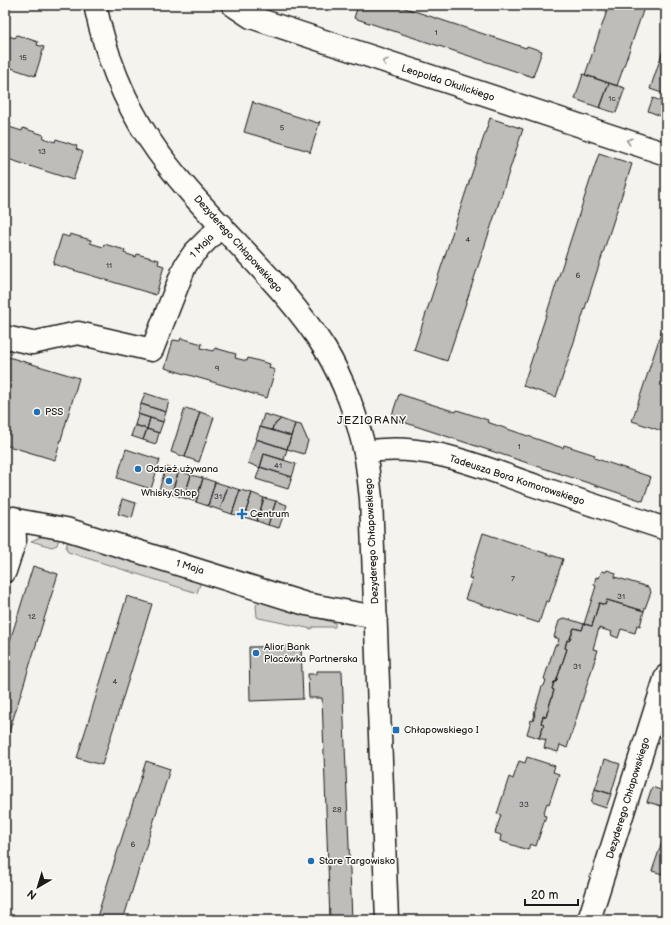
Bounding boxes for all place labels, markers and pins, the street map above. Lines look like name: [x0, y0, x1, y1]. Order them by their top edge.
place label: PSS: [45, 406, 63, 418]
marker: PSS: [32, 407, 42, 417]
place label: Odzież używana: [146, 463, 219, 475]
marker: Odzież używana: [133, 464, 143, 474]
marker: Whisky Shop: [164, 476, 174, 486]
place label: Whisky Shop: [141, 487, 197, 499]
place label: Centrum: [250, 508, 289, 520]
marker: Centrum: [237, 509, 247, 519]
place label: Alior Bank Placówka Partnerska: [264, 641, 358, 665]
marker: Alior Bank Placówka Partnerska: [251, 648, 261, 658]
place label: Chłapowskiego I: [404, 724, 479, 736]
marker: Chłapowskiego I: [391, 725, 401, 735]
place label: Stare Targowisko: [319, 855, 395, 867]
marker: Stare Targowisko: [306, 856, 316, 866]

